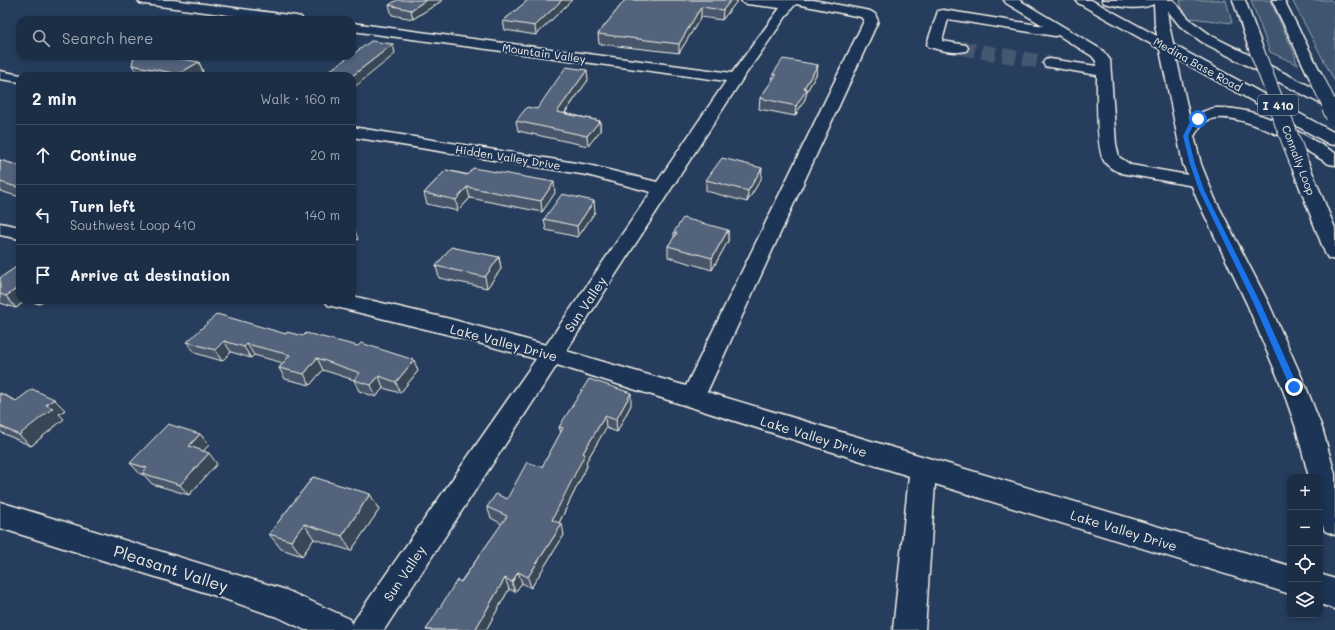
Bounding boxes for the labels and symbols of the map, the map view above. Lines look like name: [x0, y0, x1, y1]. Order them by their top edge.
street label: Medina Base Road: [1151, 33, 1245, 95]
street label: Mountain Valley: [501, 40, 587, 66]
road number: I 410: [1258, 95, 1298, 115]
route start: [1189, 110, 1207, 128]
street label: Connally Loop: [1279, 123, 1319, 197]
street label: Hidden Valley Drive: [454, 141, 562, 173]
street label: Sun Valley: [560, 273, 610, 335]
street label: Lake Valley Drive: [448, 320, 560, 364]
route end: [1285, 378, 1303, 396]
street label: Lake Valley Drive: [759, 412, 869, 460]
street label: Lake Valley Drive: [1069, 506, 1179, 554]
street label: Pleasant Valley: [111, 540, 231, 596]
street label: Sun Valley: [379, 542, 429, 604]

